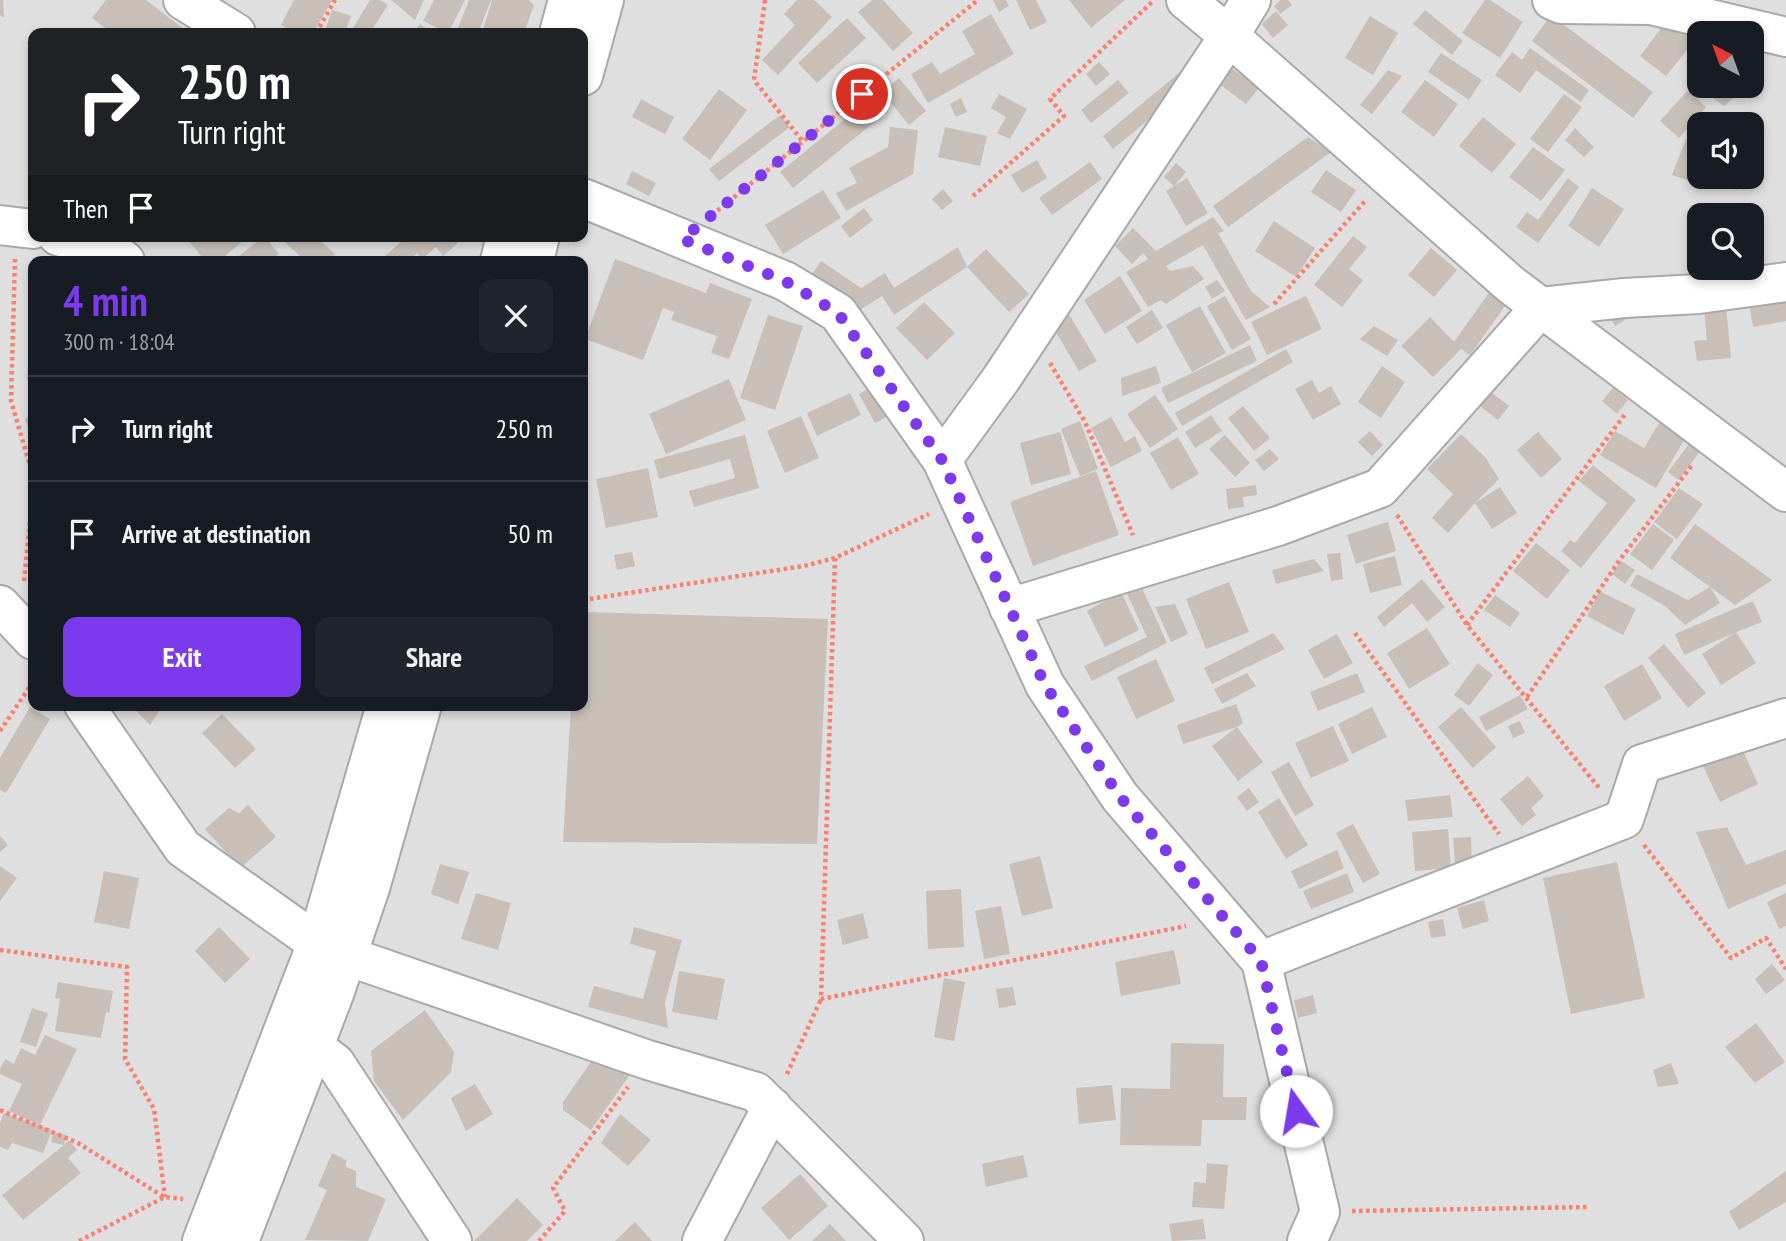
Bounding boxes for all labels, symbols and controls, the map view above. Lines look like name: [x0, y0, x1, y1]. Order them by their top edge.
north arrow: [1687, 21, 1764, 98]
map controls: [1687, 21, 1764, 280]
text: 250 m: [178, 49, 291, 113]
icon: right: [63, 56, 154, 147]
pin: [832, 64, 892, 124]
icon: arrive: [843, 75, 881, 113]
text: Turn right: [178, 111, 286, 153]
button: sound: [1687, 112, 1764, 189]
icon: arrive: [122, 189, 160, 227]
text: Then: [63, 192, 108, 225]
button: search: [1687, 203, 1764, 280]
text: 4 min: [63, 273, 148, 328]
button: close: [479, 279, 553, 353]
text: 300 m · 18:04: [63, 327, 175, 356]
icon: right: [63, 410, 101, 448]
text: Turn right: [122, 412, 213, 445]
text: 250 m: [495, 412, 553, 445]
icon: arrive: [63, 515, 101, 553]
text: Arrive at destination: [122, 517, 311, 550]
text: 50 m: [507, 517, 553, 550]
button: Exit: [63, 617, 301, 697]
button: Share: [315, 617, 553, 697]
position arrow: [1259, 1074, 1333, 1148]

